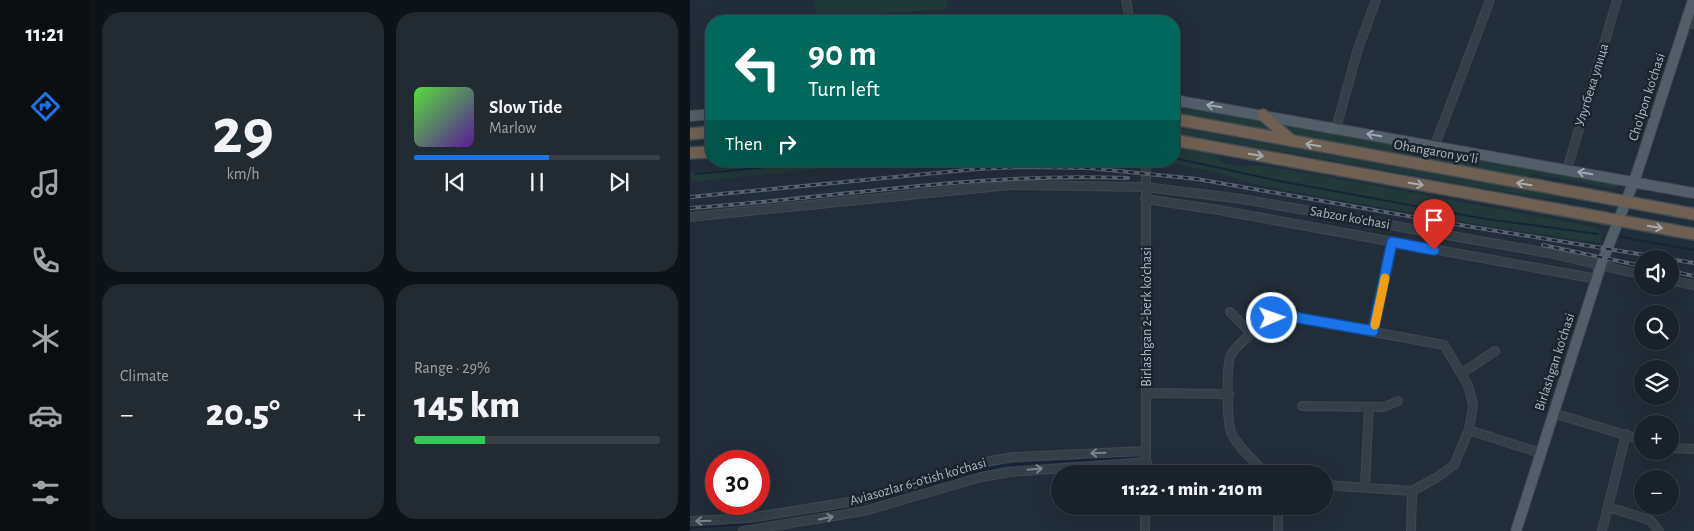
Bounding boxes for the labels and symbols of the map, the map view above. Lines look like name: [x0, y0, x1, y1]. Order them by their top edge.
street label: Улугбека улица: [1573, 41, 1611, 128]
street label: Cho'lpon ko'chasi: [1626, 51, 1668, 143]
one-way arrow: [1206, 101, 1222, 111]
one-way arrow: [1366, 129, 1382, 139]
street label: Ohangaron yoʻli: [1393, 138, 1479, 166]
one-way arrow: [1305, 140, 1321, 149]
one-way arrow: [1248, 151, 1264, 160]
one-way arrow: [1578, 168, 1594, 178]
one-way arrow: [1517, 178, 1533, 188]
one-way arrow: [1408, 180, 1424, 190]
pin: [1413, 199, 1455, 250]
street label: Sabzor ko'chasi: [1309, 204, 1391, 232]
one-way arrow: [1647, 223, 1663, 233]
street label: Birlashgan 2-berk ko'chasi: [1140, 247, 1154, 387]
position arrow: [1245, 291, 1297, 343]
street label: Birlashgan ko'chasi: [1533, 311, 1577, 413]
one-way arrow: [1090, 448, 1106, 457]
speed limit sign: 30: [705, 450, 770, 515]
street label: Aviasozlar 6-o'tish ko'chasi: [848, 456, 988, 508]
one-way arrow: [1026, 465, 1042, 474]
one-way arrow: [817, 513, 833, 523]
one-way arrow: [695, 516, 711, 525]

